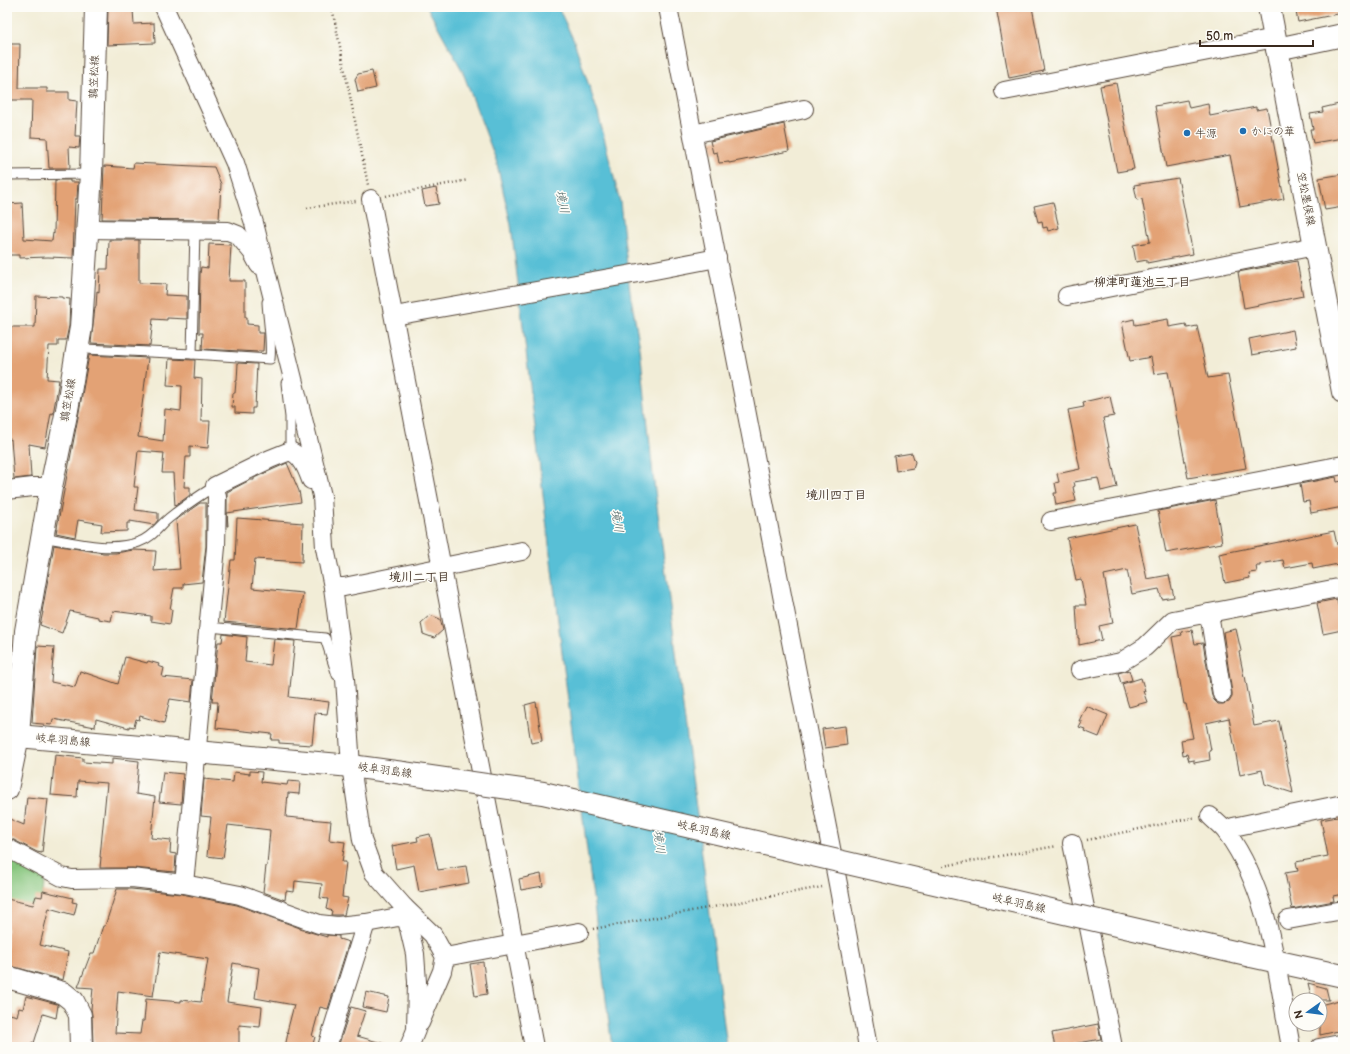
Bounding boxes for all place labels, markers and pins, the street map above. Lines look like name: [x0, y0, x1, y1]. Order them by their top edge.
place label: かにの華: [1251, 125, 1295, 138]
marker: かにの華: [1238, 126, 1248, 136]
place label: 牛源: [1195, 127, 1217, 140]
marker: 牛源: [1182, 128, 1192, 138]

